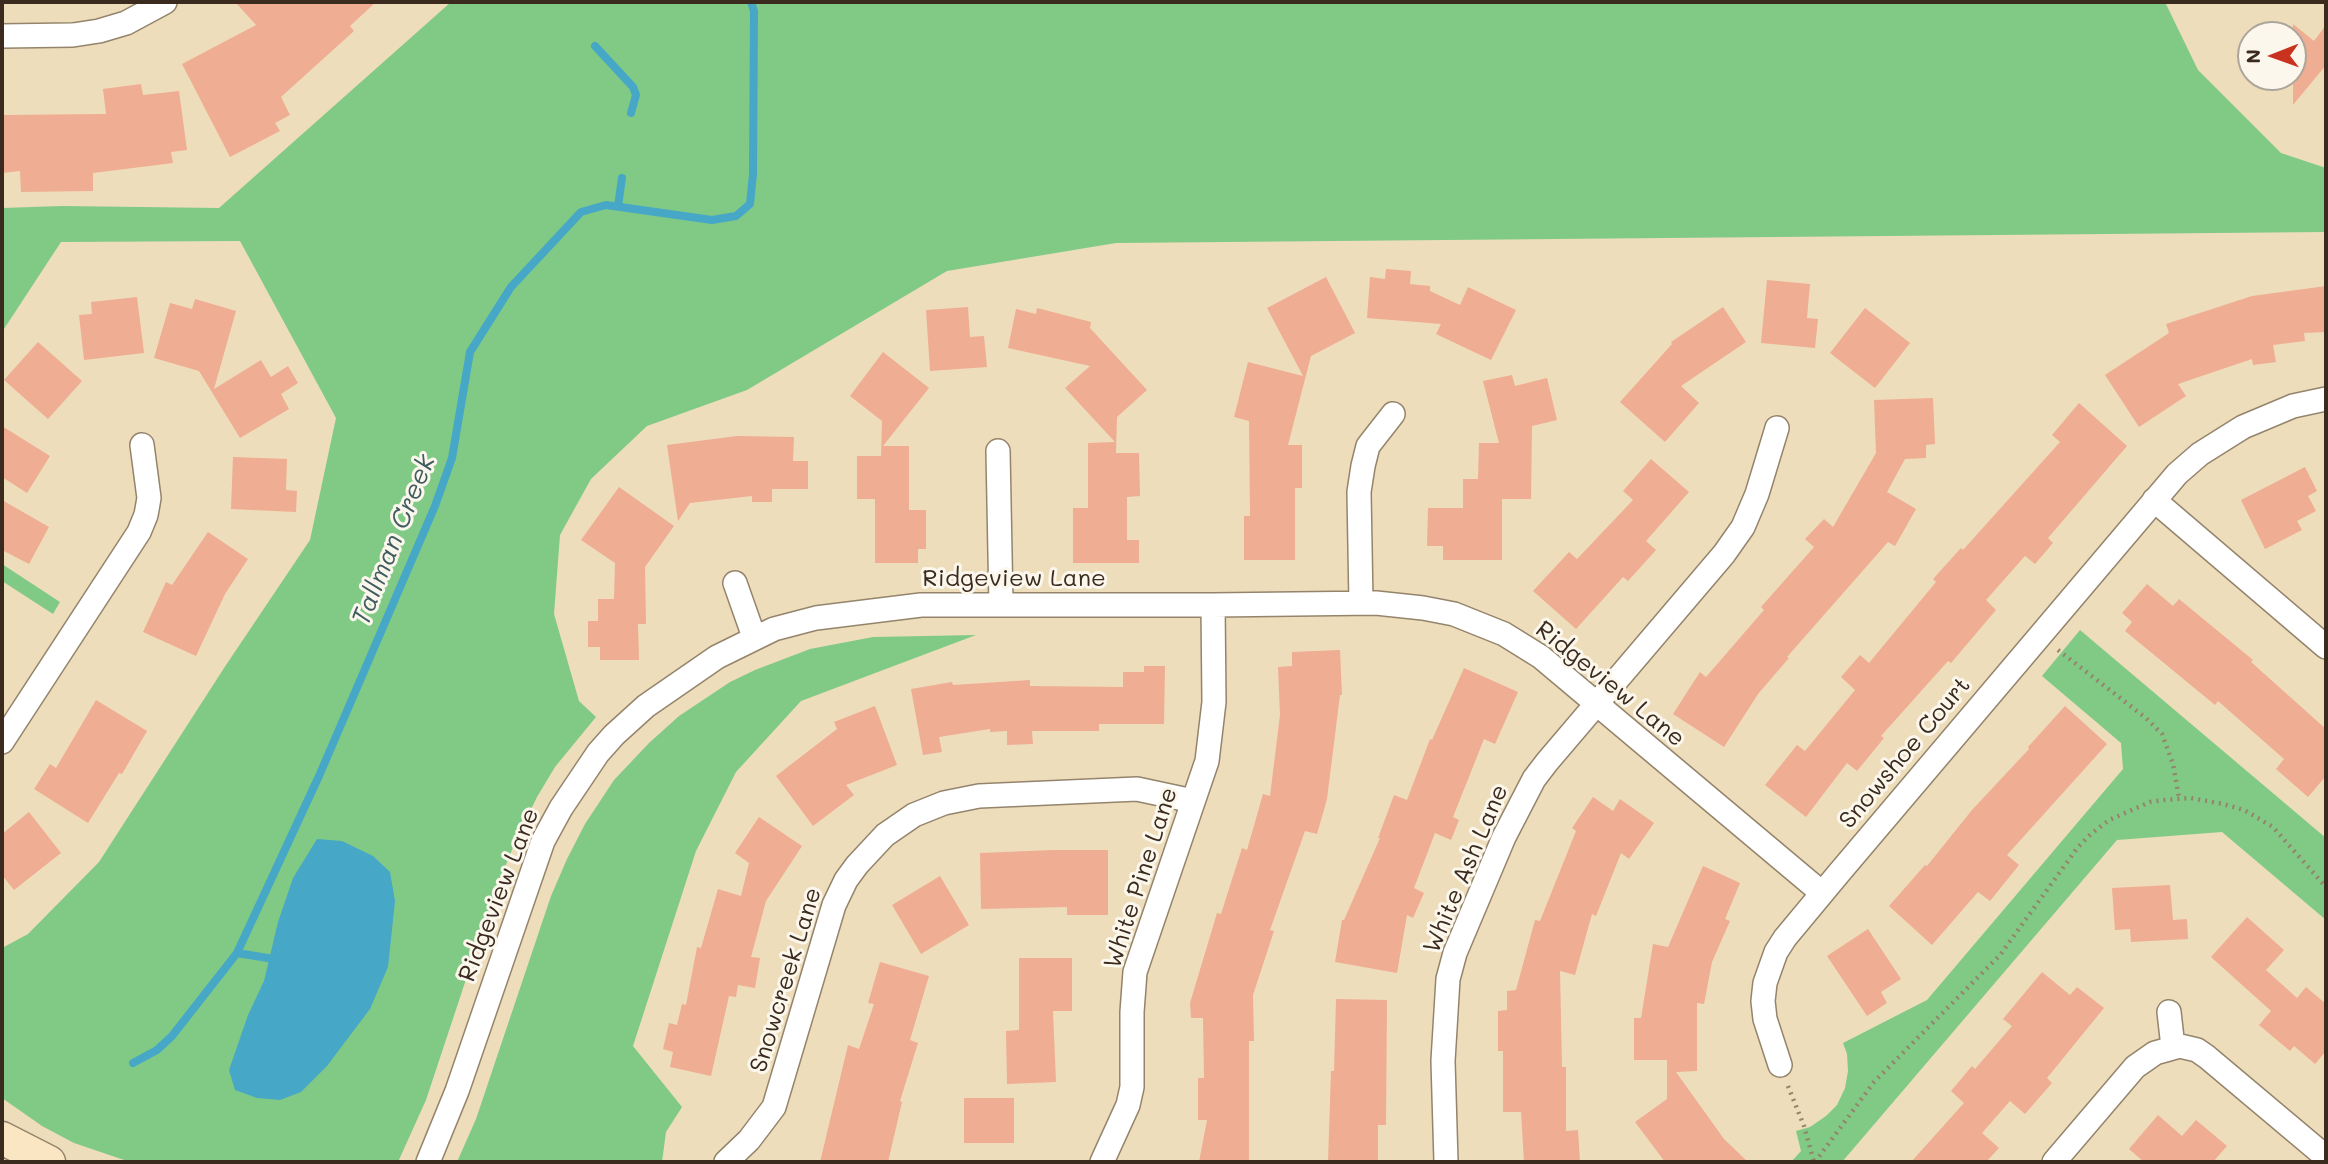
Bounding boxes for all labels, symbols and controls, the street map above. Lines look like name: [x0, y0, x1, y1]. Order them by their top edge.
north arrow: [2237, 21, 2307, 91]
text: N: [2240, 49, 2265, 64]
water label: Tallman Creek: [346, 450, 442, 630]
street label: Ridgeview Lane: [922, 565, 1106, 593]
street label: Ridgeview Lane: [1530, 615, 1690, 753]
street label: Snowshoe Court: [1833, 671, 1977, 835]
street label: White Ash Lane: [1418, 780, 1514, 958]
street label: White Pine Lane: [1098, 784, 1184, 972]
street label: Ridgeview Lane: [453, 804, 545, 986]
street label: Snowcreek Lane: [744, 884, 828, 1076]

